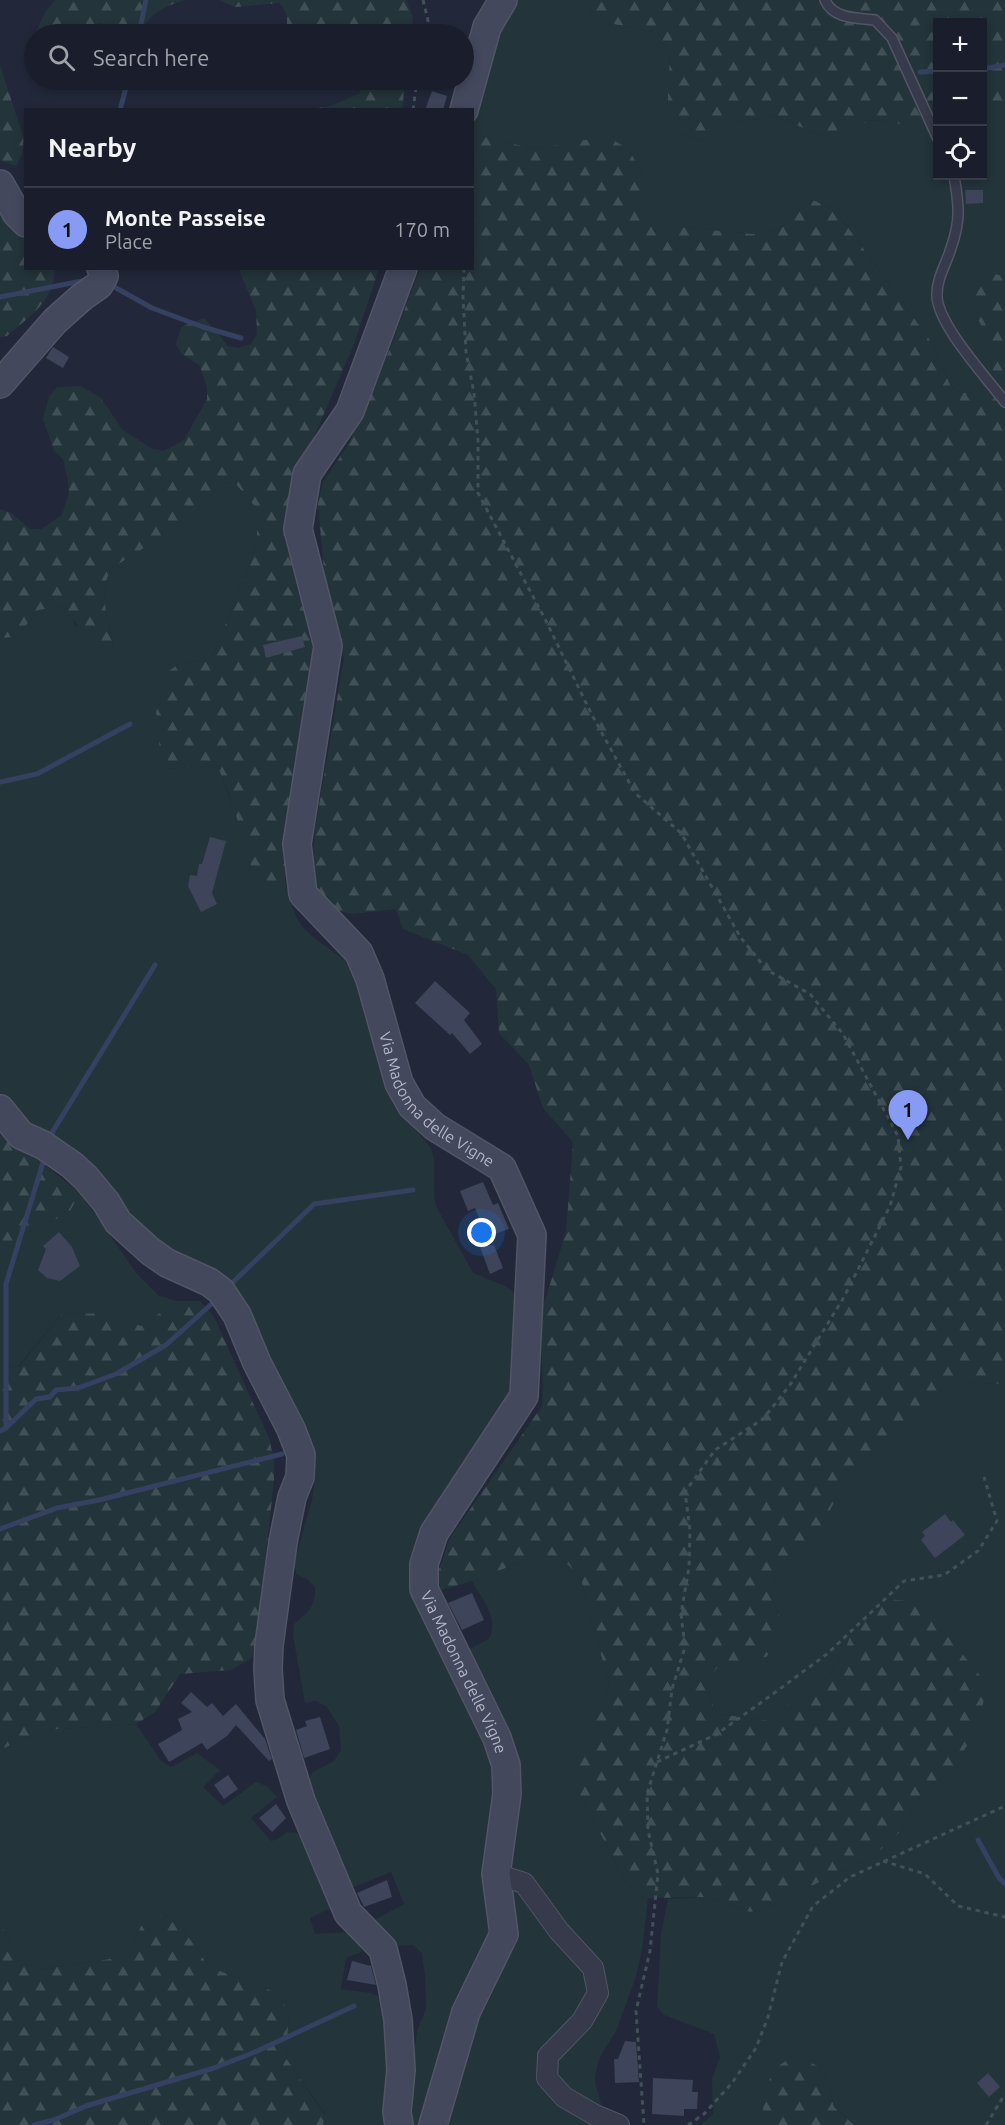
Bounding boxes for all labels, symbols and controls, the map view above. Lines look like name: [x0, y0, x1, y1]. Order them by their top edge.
map controls: [933, 18, 987, 180]
button: +: [933, 18, 987, 72]
search box: [24, 24, 474, 90]
icon: search: [45, 41, 78, 74]
text: Search here: [93, 45, 209, 70]
button: −: [933, 72, 987, 126]
button: locate: [933, 126, 987, 180]
text: Nearby: [48, 133, 136, 162]
text: Monte Passeise: [105, 205, 266, 230]
text: 1: [62, 218, 73, 241]
text: 170 m: [394, 218, 450, 241]
text: Place: [105, 230, 153, 253]
street label: Via Madonna delle Vigne: [376, 1030, 498, 1170]
pin: 1: [888, 1090, 928, 1140]
your location: [467, 1218, 496, 1247]
street label: Via Madonna delle Vigne: [417, 1588, 510, 1756]

